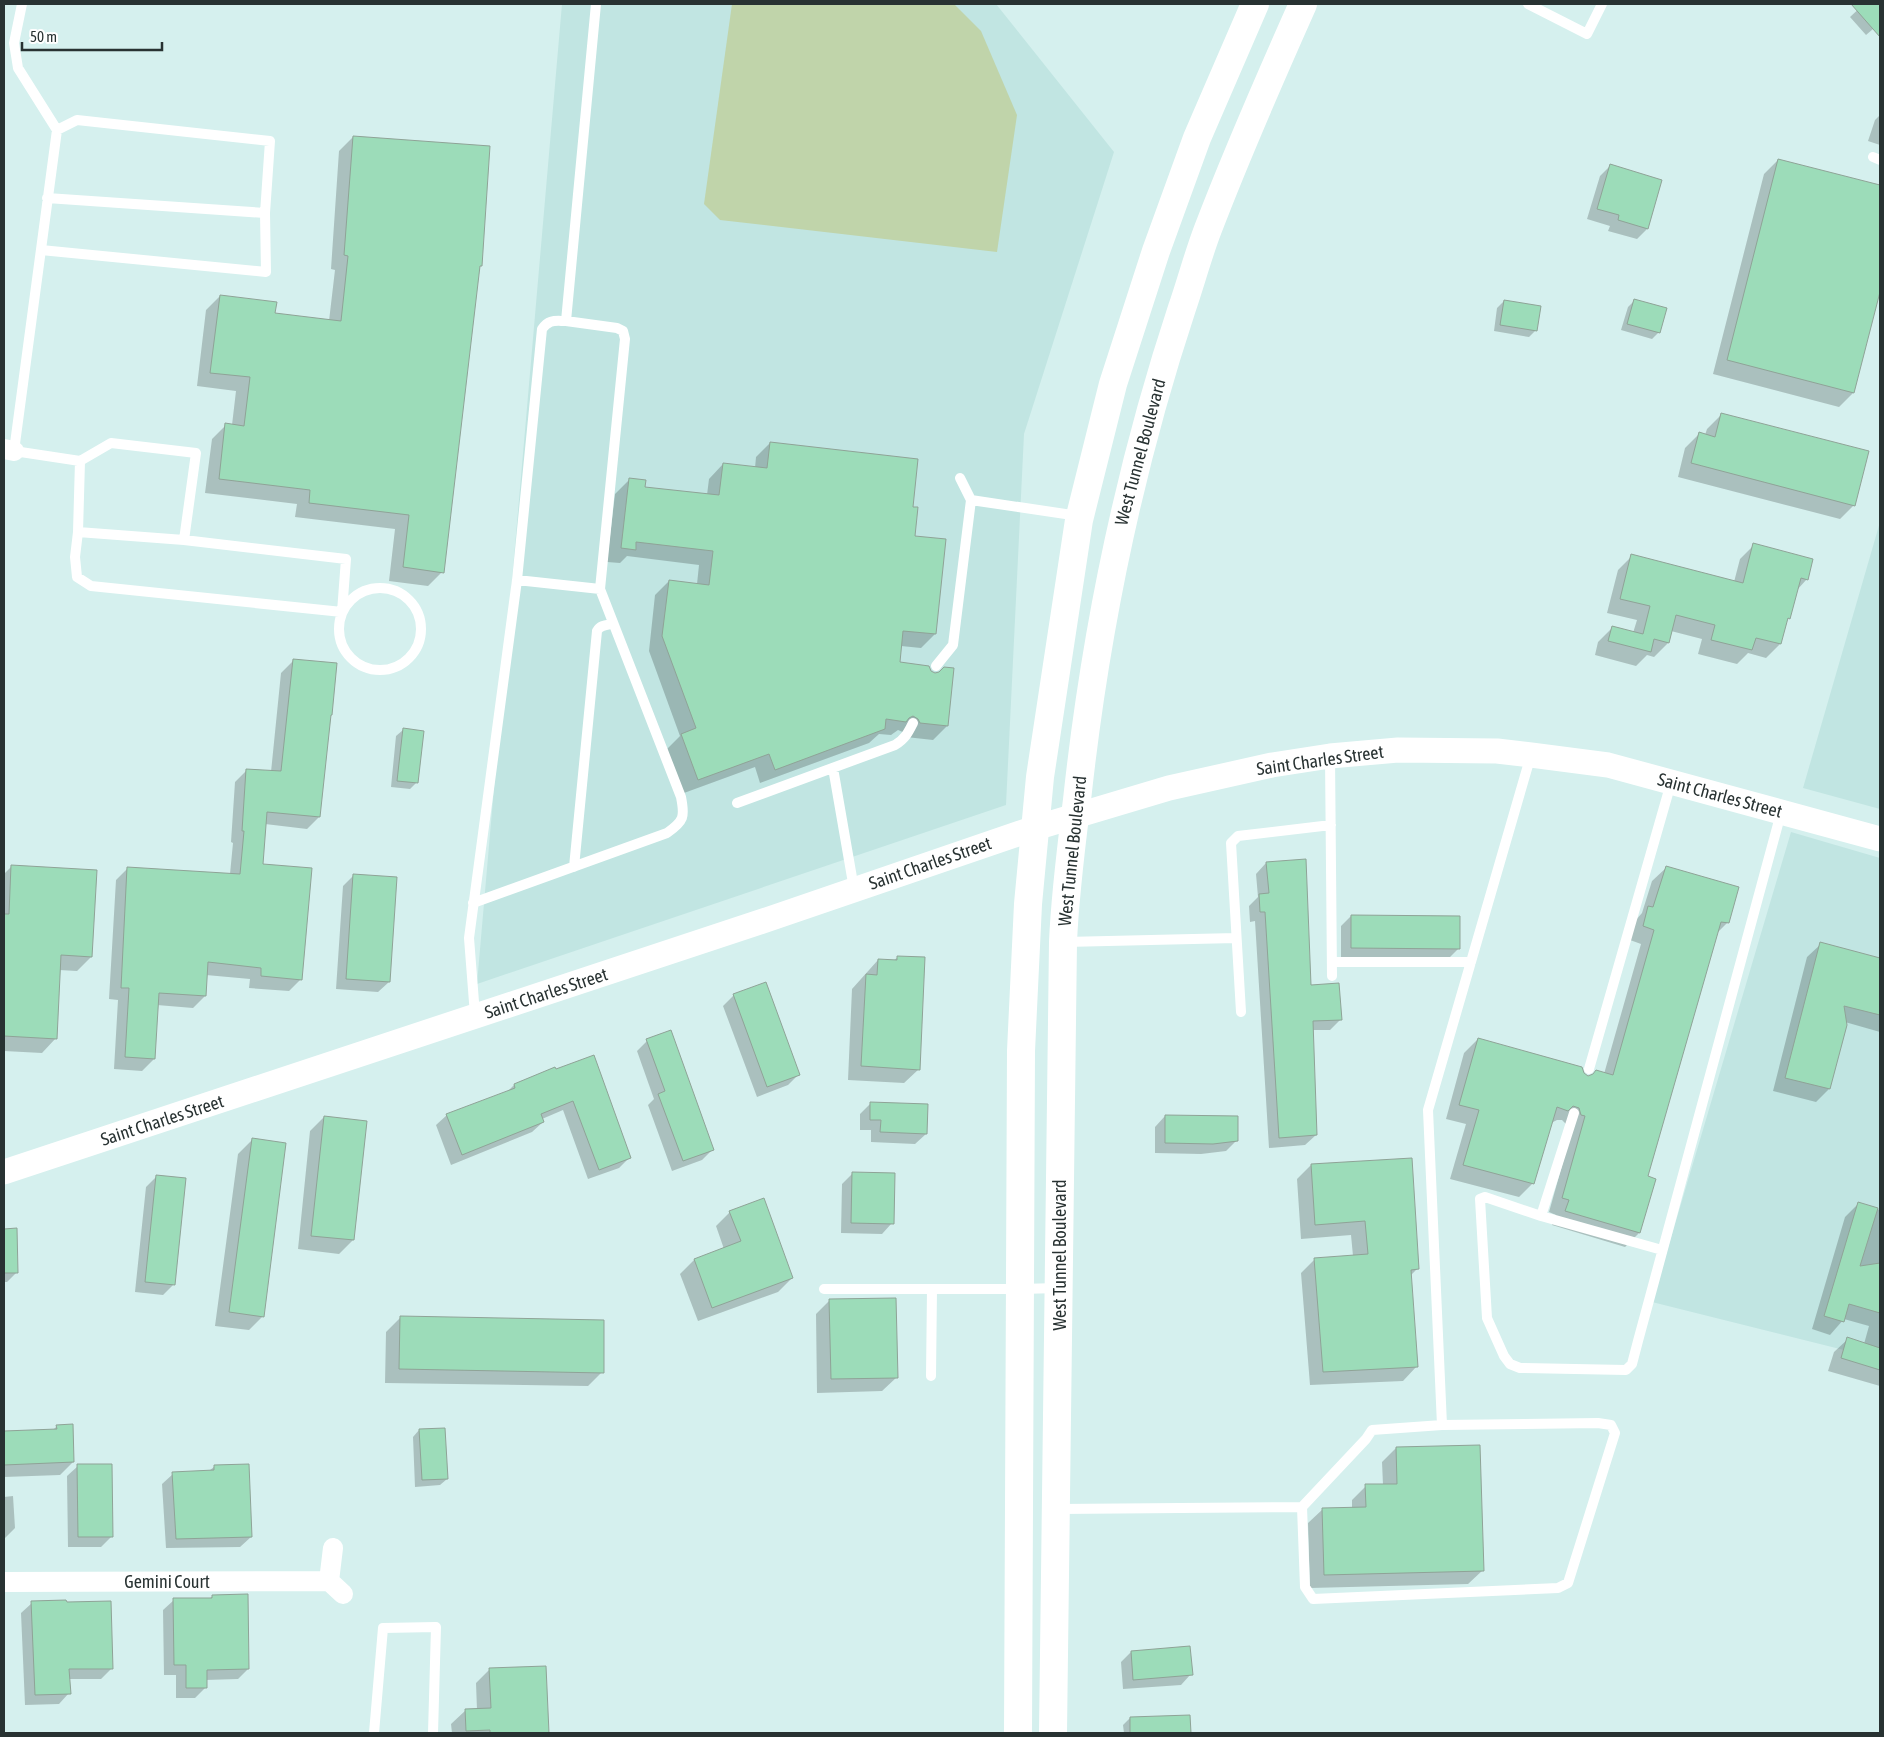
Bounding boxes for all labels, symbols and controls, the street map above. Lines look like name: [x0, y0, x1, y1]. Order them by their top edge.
scale bar: [22, 20, 162, 52]
text: 50 m: [30, 28, 57, 45]
street label: West Tunnel Boulevard: [1110, 376, 1170, 528]
street label: Saint Charles Street: [1255, 741, 1385, 779]
street label: Saint Charles Street: [1655, 768, 1785, 822]
street label: West Tunnel Boulevard: [1054, 775, 1090, 927]
street label: Saint Charles Street: [866, 832, 994, 894]
street label: Saint Charles Street: [482, 963, 610, 1023]
street label: Saint Charles Street: [98, 1090, 226, 1150]
street label: West Tunnel Boulevard: [1049, 1180, 1070, 1330]
street label: Gemini Court: [124, 1571, 210, 1592]

